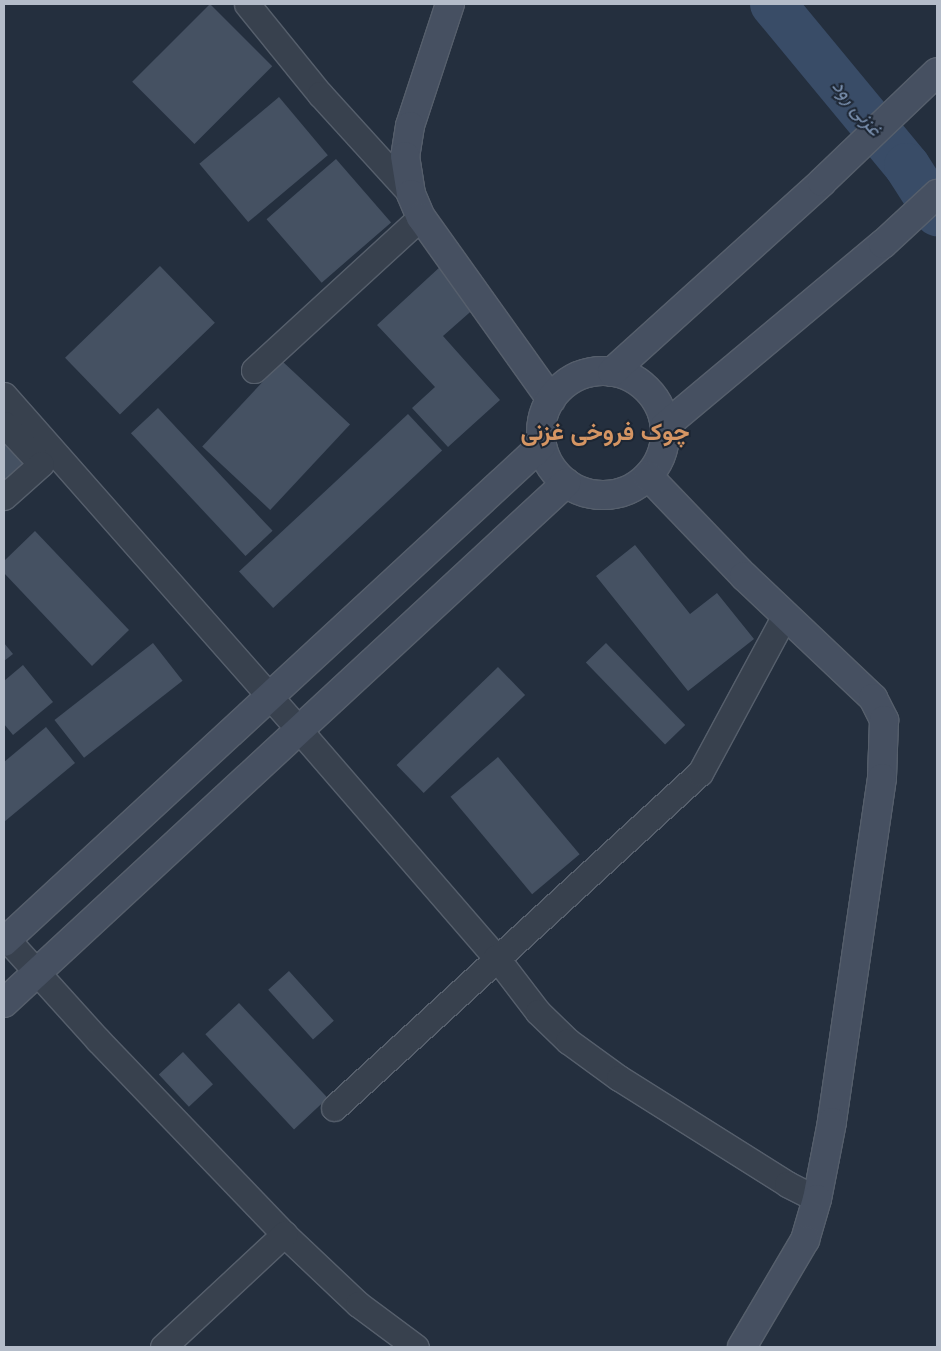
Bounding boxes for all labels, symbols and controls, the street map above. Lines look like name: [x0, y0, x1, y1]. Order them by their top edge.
water label: غزنی رود: [828, 74, 888, 140]
district label: چوک فروخی غزنی: [521, 418, 689, 446]

